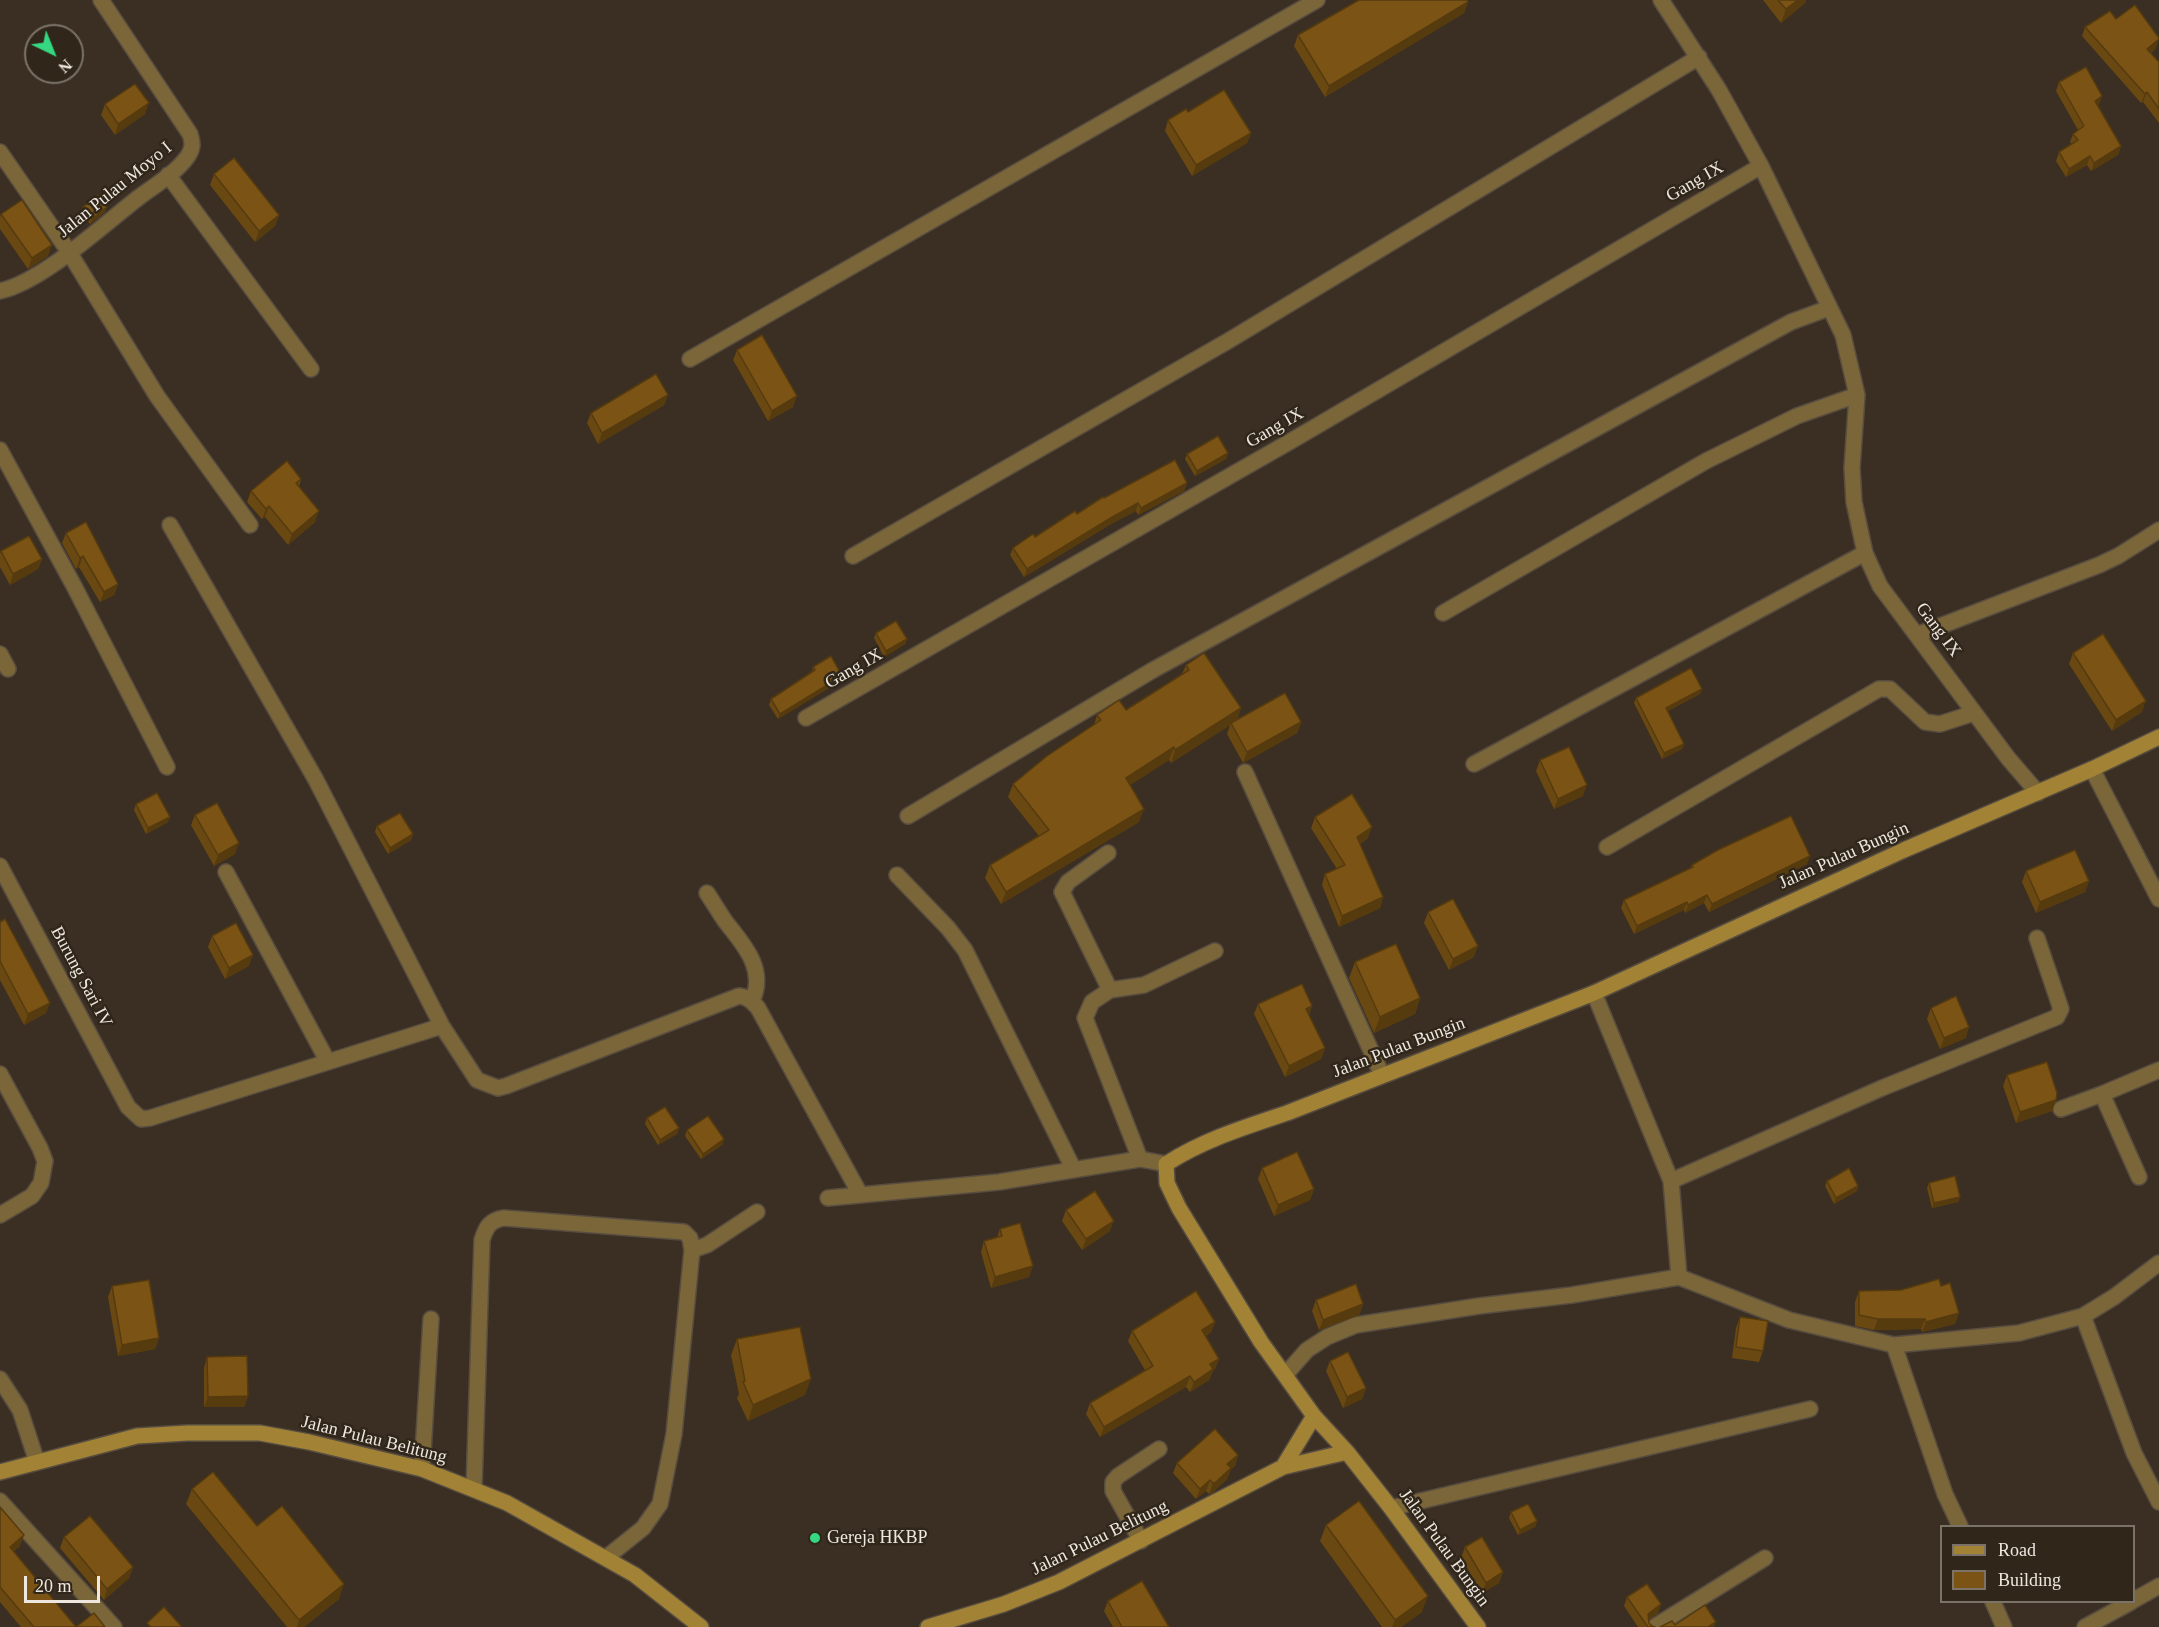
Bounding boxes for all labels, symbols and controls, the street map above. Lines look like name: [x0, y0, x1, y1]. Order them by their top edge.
north arrow: [24, 24, 84, 84]
text: N: [55, 56, 75, 76]
street label: Jalan Pulau Moyo I: [54, 137, 176, 243]
street label: Gang IX: [1663, 157, 1727, 207]
street label: Gang IX: [1243, 403, 1307, 453]
street label: Gang IX: [1911, 599, 1965, 661]
street label: Gang IX: [822, 644, 886, 694]
street label: Jalan Pulau Bungin: [1776, 818, 1912, 894]
street label: Burung Sari IV: [45, 923, 117, 1031]
street label: Jalan Pulau Bungin: [1330, 1013, 1468, 1083]
street label: Jalan Pulau Belitung: [299, 1411, 449, 1469]
street label: Jalan Pulau Bungin: [1394, 1485, 1494, 1611]
street label: Jalan Pulau Belitung: [1028, 1496, 1172, 1580]
legend: [1940, 1525, 2135, 1603]
place label: Gereja HKBP: [827, 1527, 927, 1549]
marker: Gereja HKBP: [808, 1531, 822, 1545]
text: Road: [1998, 1540, 2036, 1560]
scale bar: [27, 1564, 104, 1602]
text: Building: [1998, 1570, 2061, 1590]
text: 20 m: [35, 1576, 72, 1596]

